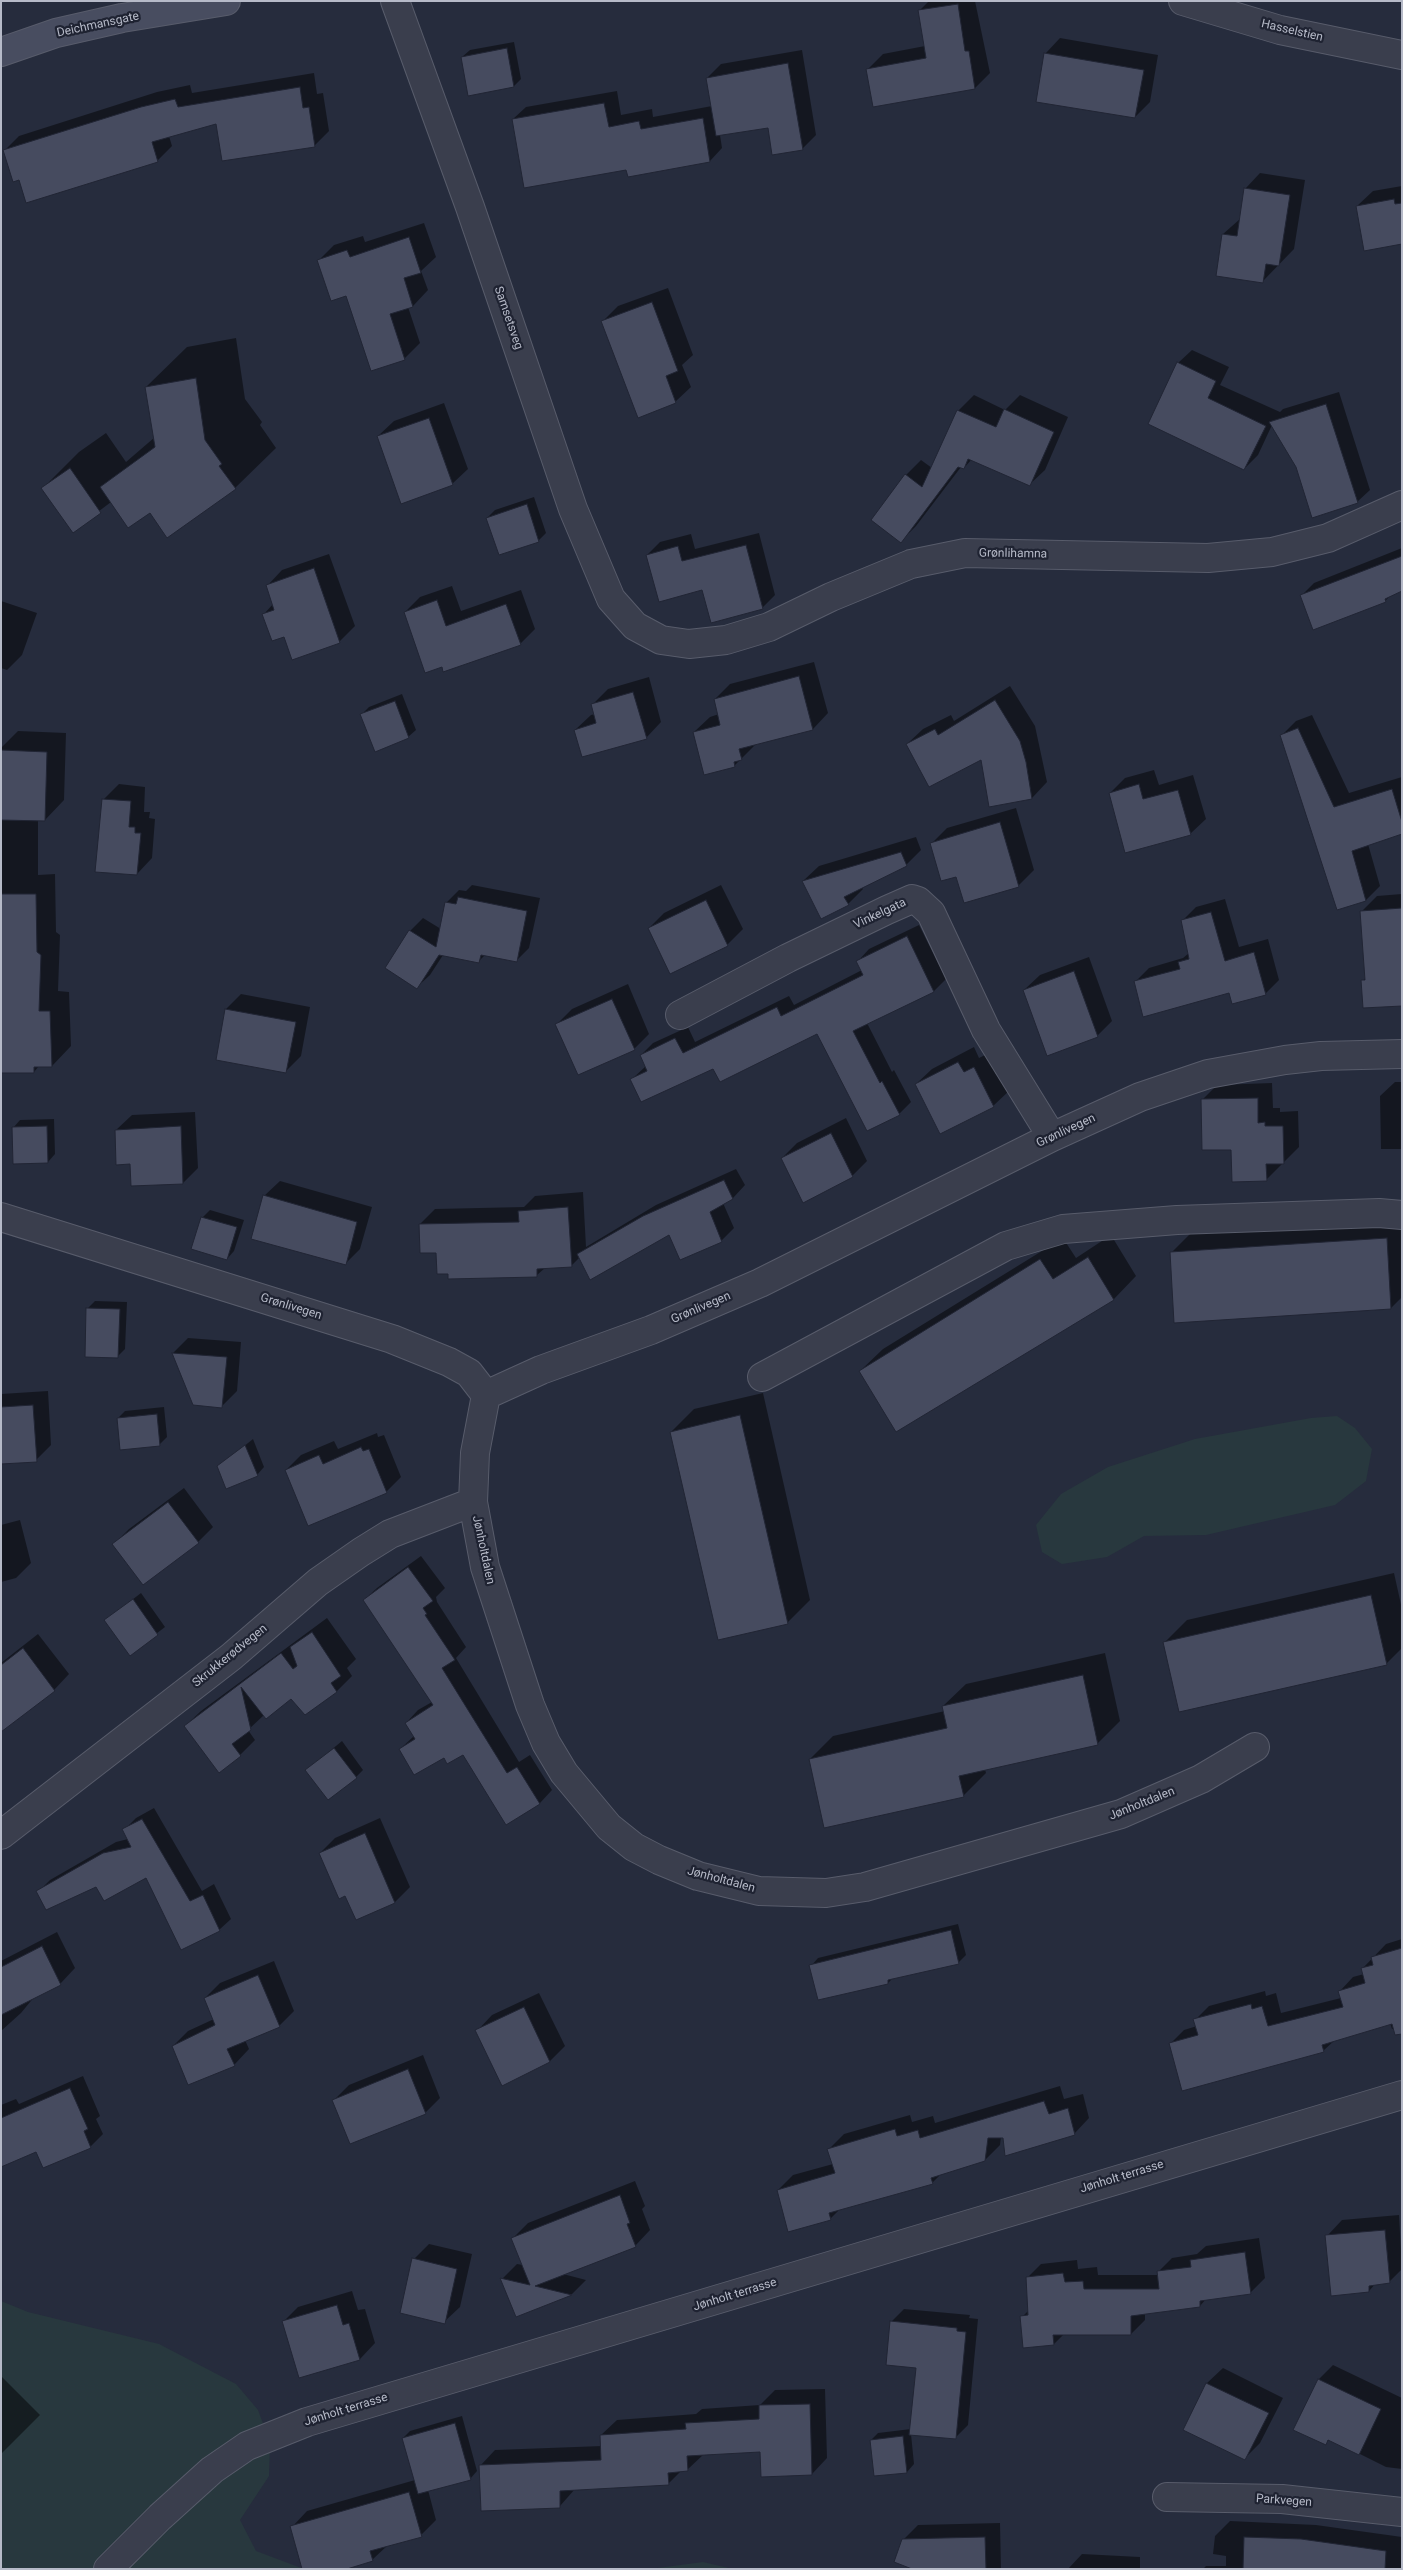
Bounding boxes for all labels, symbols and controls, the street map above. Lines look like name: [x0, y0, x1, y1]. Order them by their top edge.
street label: Deichmansgate: [56, 9, 140, 41]
street label: Hasselstien: [1260, 17, 1324, 45]
street label: Samsetsveg: [490, 285, 526, 351]
street label: Grønlihamna: [979, 546, 1047, 562]
street label: Vinkelgata: [852, 896, 908, 932]
street label: Grønlivegen: [1034, 1111, 1098, 1151]
street label: Grønlivegen: [669, 1289, 733, 1327]
street label: Grønlivegen: [259, 1291, 323, 1323]
street label: Jønholtdalen: [469, 1514, 497, 1586]
street label: Skrukkerødvegen: [190, 1622, 270, 1690]
street label: Jønholtdalen: [1107, 1784, 1177, 1824]
street label: Jønholtdalen: [686, 1864, 756, 1896]
street label: Jønholt terrasse: [1078, 2157, 1166, 2197]
street label: Jønholt terrasse: [691, 2275, 779, 2315]
street label: Jønholt terrasse: [302, 2390, 390, 2430]
street label: Parkvegen: [1256, 2492, 1312, 2510]

